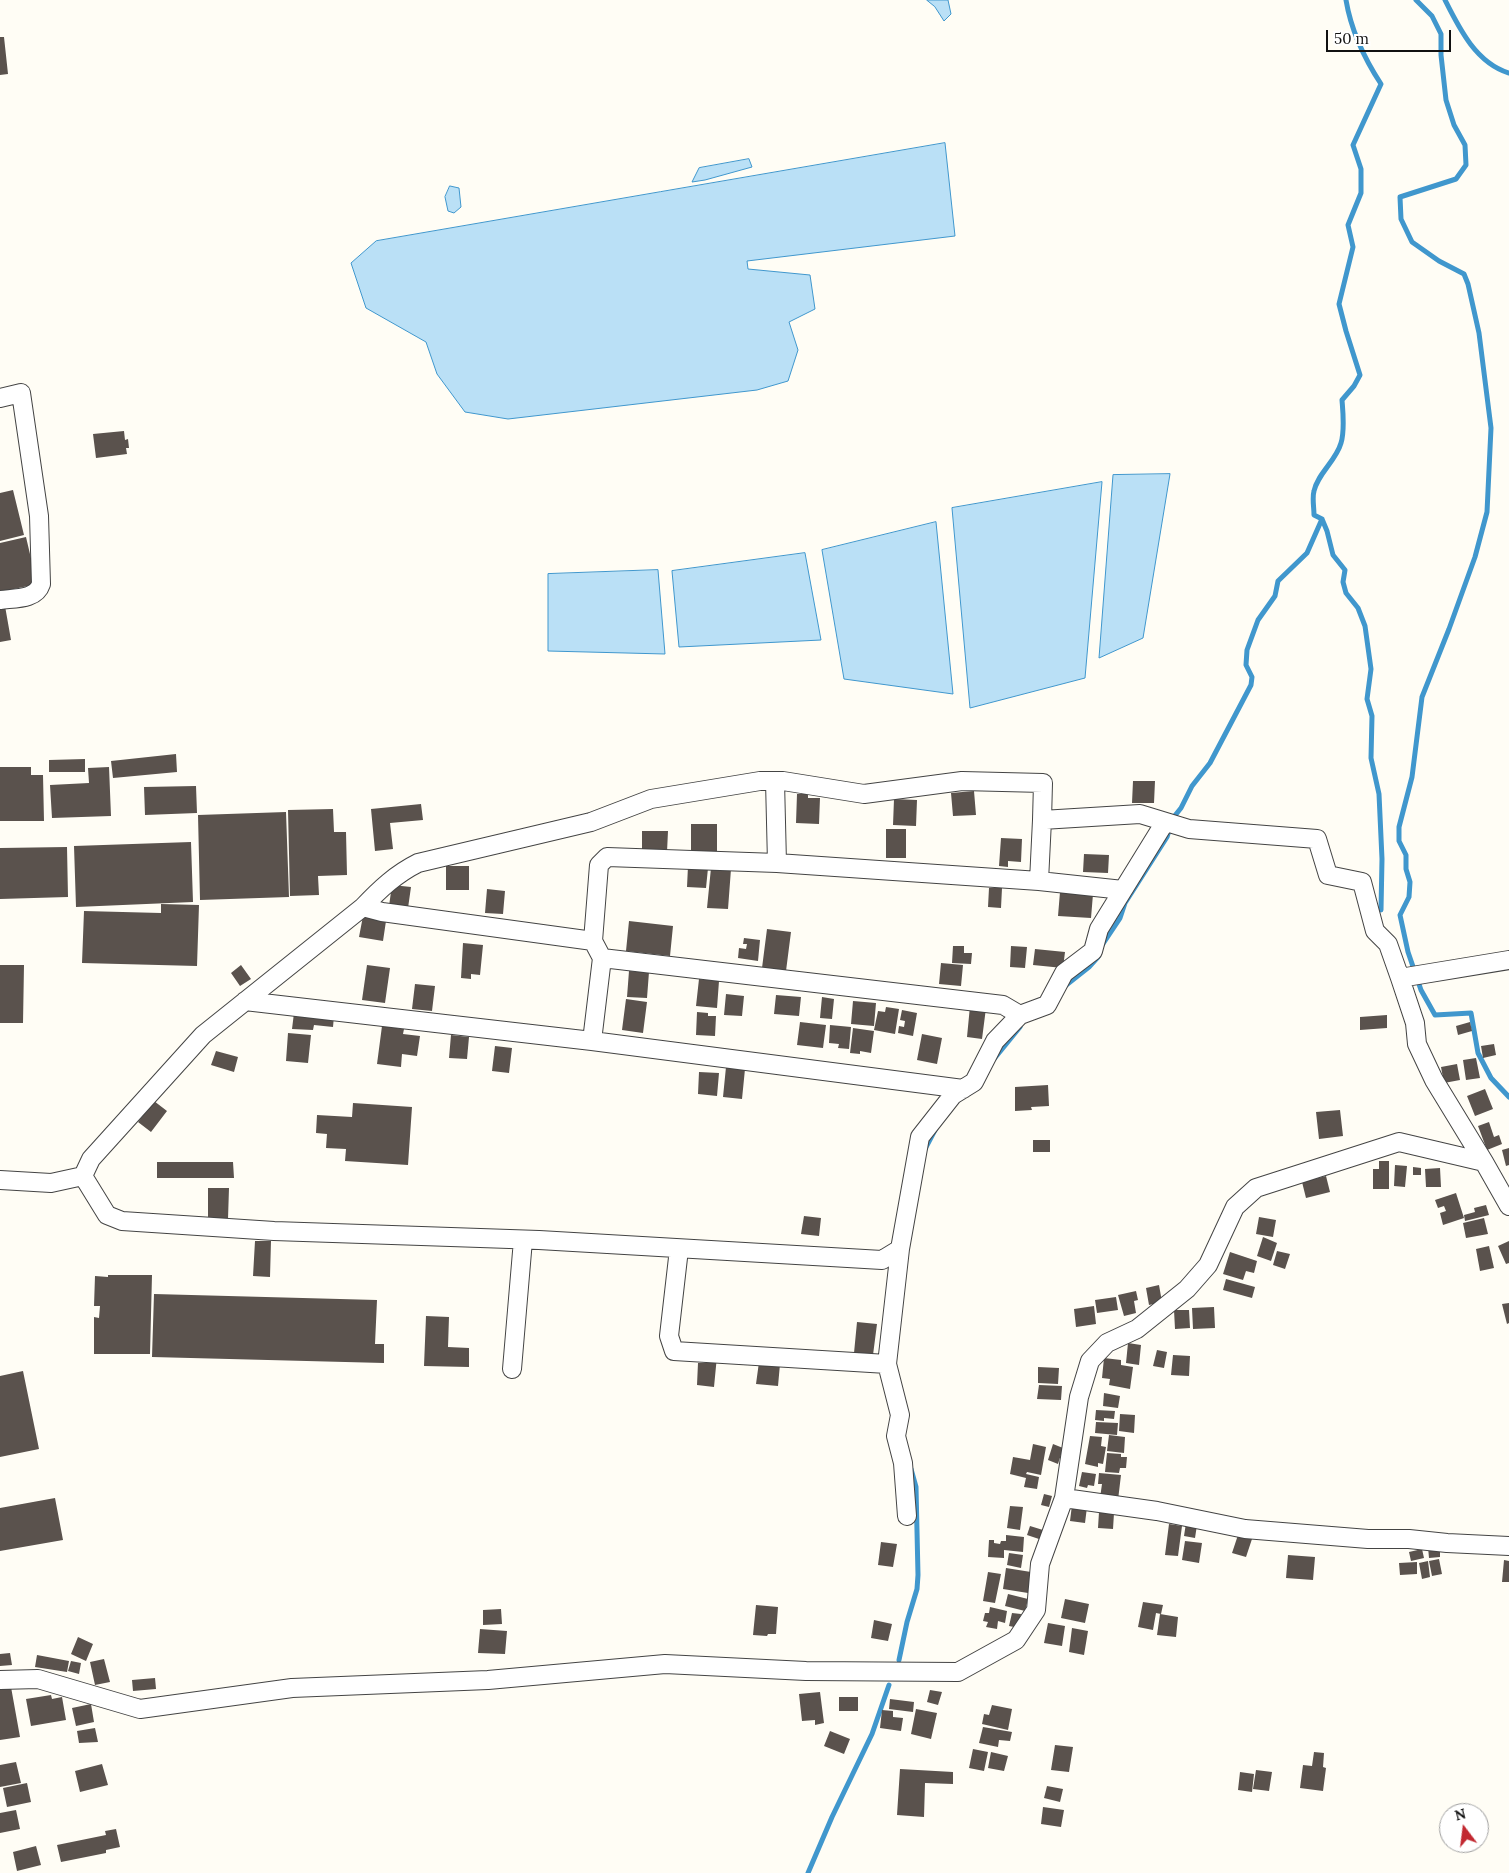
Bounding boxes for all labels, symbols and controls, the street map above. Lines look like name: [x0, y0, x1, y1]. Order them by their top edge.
scale bar: [1329, 20, 1454, 52]
text: 50 m: [1334, 29, 1369, 48]
north arrow: [1439, 1803, 1489, 1853]
text: N: [1453, 1804, 1468, 1825]

